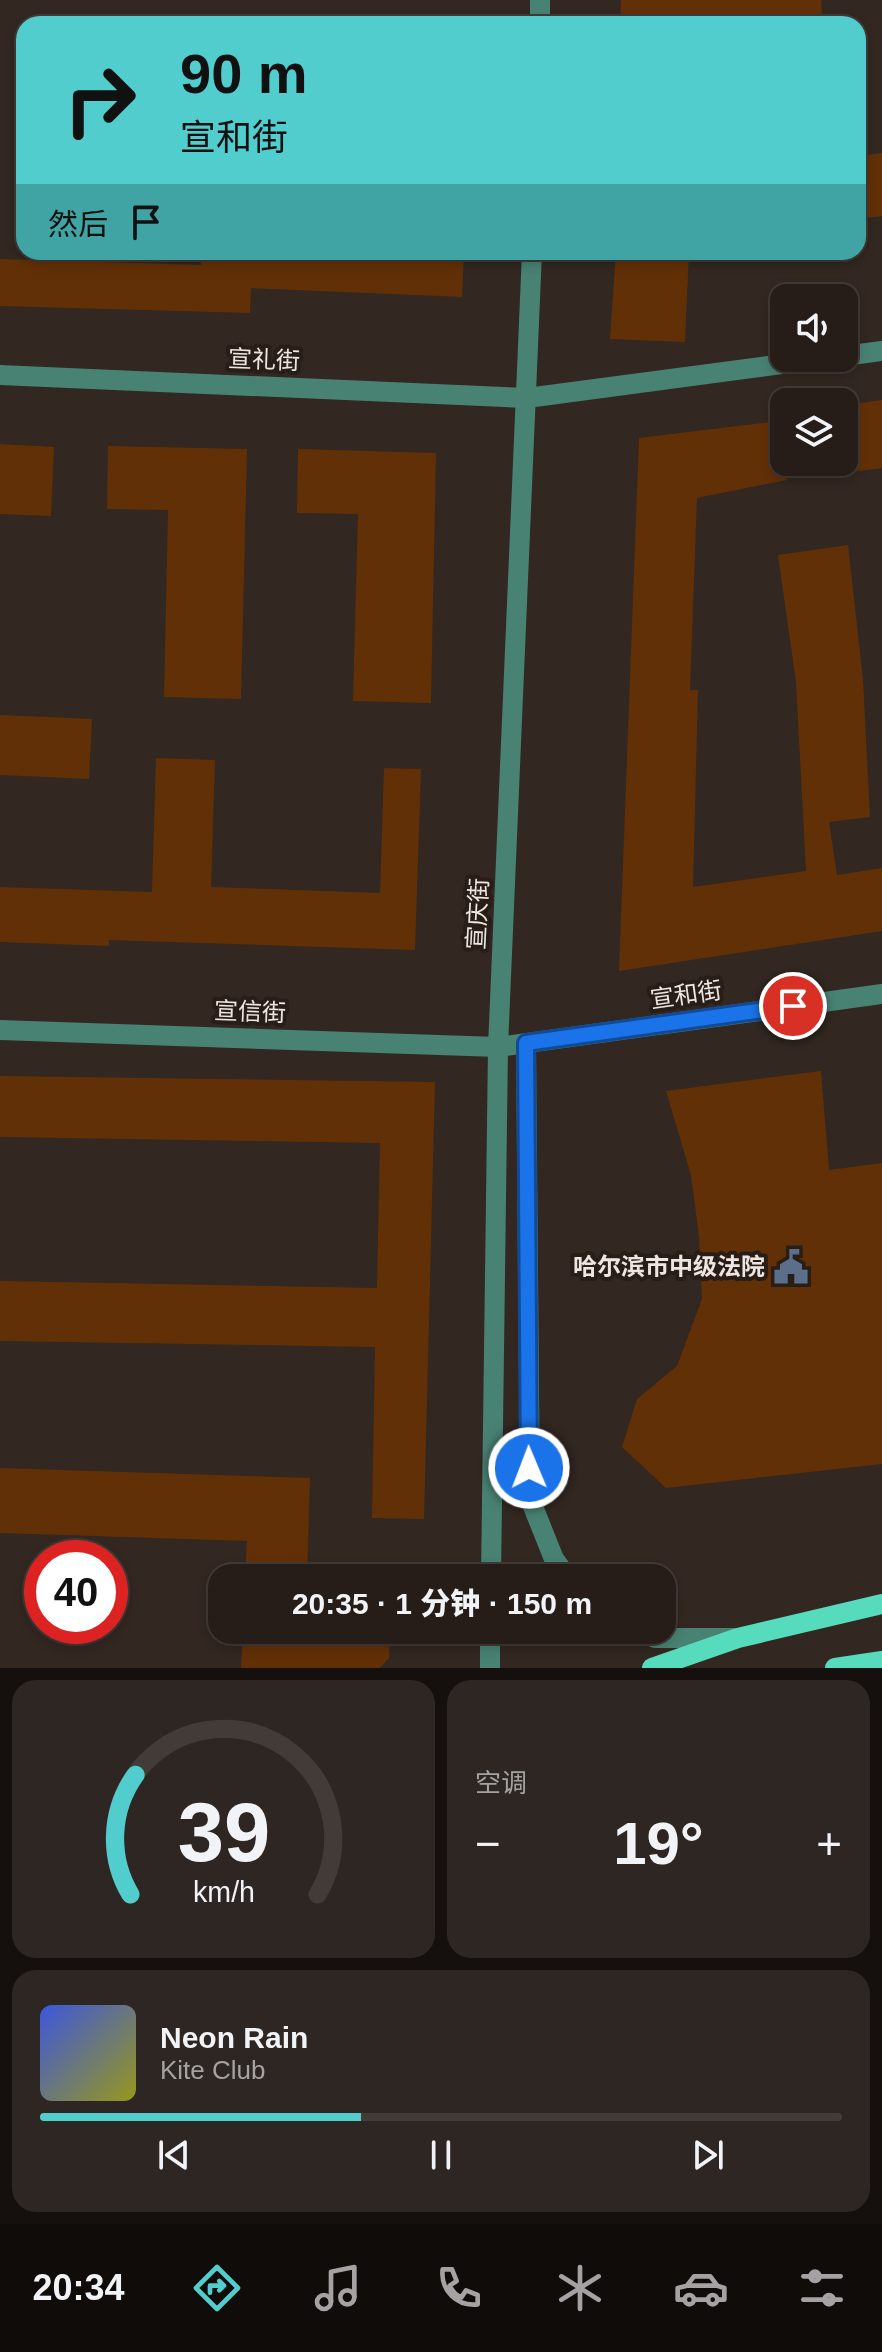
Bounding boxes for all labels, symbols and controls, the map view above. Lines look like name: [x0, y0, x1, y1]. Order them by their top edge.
text: 90 m: [180, 42, 308, 105]
icon: right: [48, 48, 152, 152]
text: 宣和街: [180, 117, 288, 158]
icon: arrive: [124, 200, 168, 244]
text: 然后: [48, 208, 108, 241]
map controls: [770, 284, 858, 476]
button: sound: [770, 284, 858, 372]
street label: 宣礼街: [228, 345, 300, 374]
button: layers: [770, 388, 858, 476]
street label: 宣庆街: [462, 877, 493, 951]
pin: [759, 972, 827, 1040]
street label: 宣和街: [648, 976, 723, 1013]
icon: arrive: [771, 984, 815, 1028]
street label: 宣信街: [214, 997, 286, 1026]
public building icon: 哈尔滨市中级法院: [772, 1248, 810, 1286]
place label: 哈尔滨市中级法院: [573, 1253, 765, 1280]
position arrow: [487, 1426, 571, 1510]
speed limit sign: 40: [24, 1540, 128, 1644]
text: 20:35 · 1 分钟 · 150 m: [292, 1587, 592, 1620]
text: 空调: [475, 1768, 527, 1798]
text: 39: [177, 1786, 270, 1879]
text: 19°: [613, 1810, 704, 1877]
text: −: [475, 1819, 501, 1868]
text: +: [816, 1819, 842, 1868]
text: km/h: [193, 1876, 254, 1908]
text: Neon Rain: [160, 2021, 308, 2054]
text: Kite Club: [160, 2055, 266, 2085]
icon: previous: [152, 2133, 196, 2177]
icon: pause: [419, 2133, 463, 2177]
icon: next: [686, 2133, 730, 2177]
icon: directions: [189, 2260, 245, 2316]
icon: music: [310, 2260, 366, 2316]
icon: phone: [431, 2260, 487, 2316]
icon: climate: [552, 2260, 608, 2316]
icon: car: [673, 2260, 729, 2316]
icon: filters: [794, 2260, 850, 2316]
text: 20:34: [32, 2267, 125, 2308]

